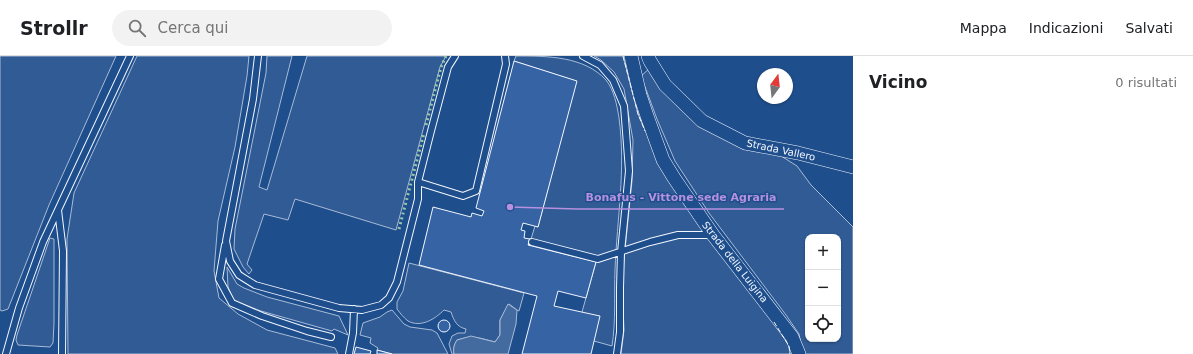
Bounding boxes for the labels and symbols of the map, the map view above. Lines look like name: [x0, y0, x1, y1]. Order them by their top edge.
north arrow: [757, 68, 793, 104]
street label: Strada Vallero: [746, 137, 816, 163]
callout: Bonafus - Vittone sede Agraria: [577, 186, 784, 209]
text: Bonafus - Vittone sede Agraria: [586, 191, 776, 204]
street label: Strada della Luigina: [700, 219, 770, 305]

